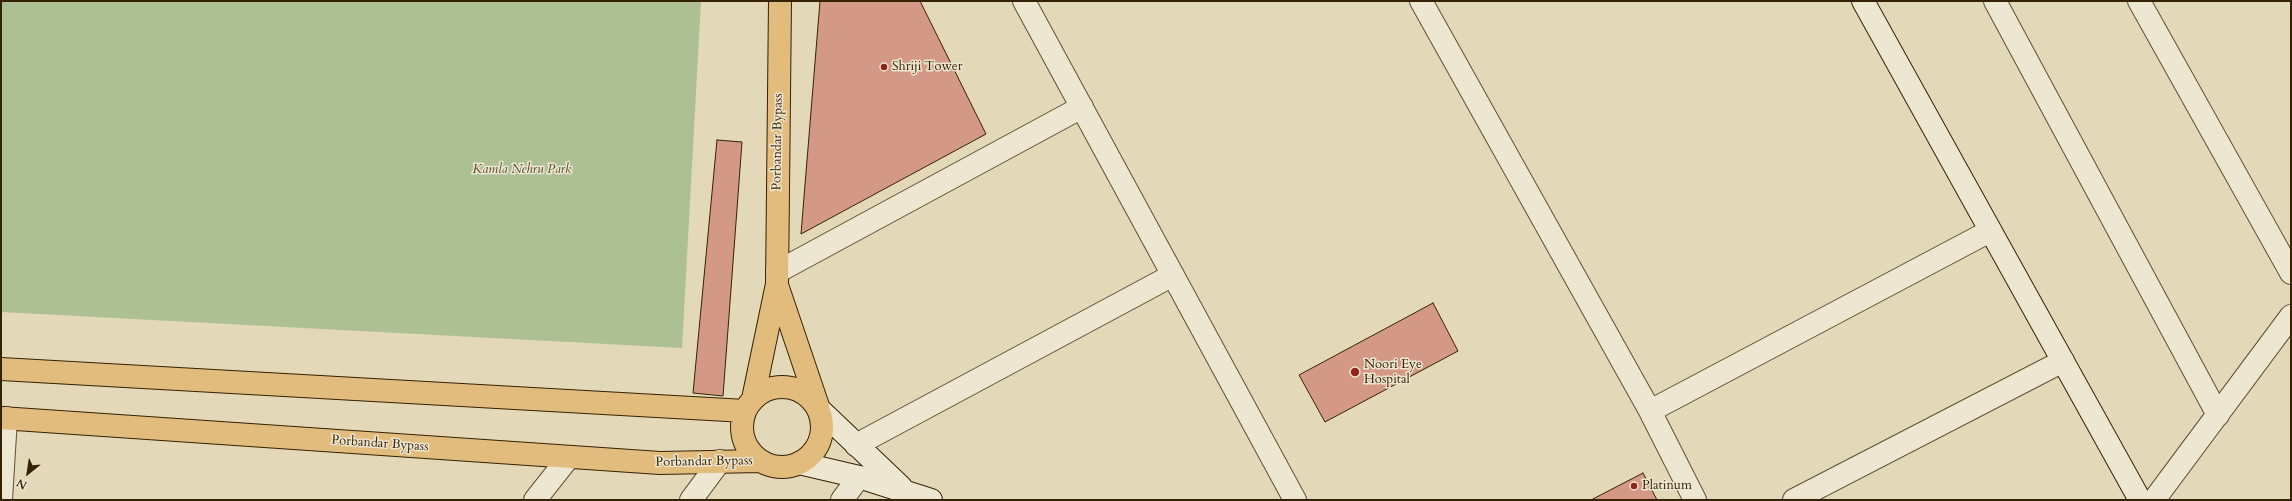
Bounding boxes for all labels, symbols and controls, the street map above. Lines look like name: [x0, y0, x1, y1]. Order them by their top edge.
place label: Shriji Tower: [892, 59, 962, 75]
marker: Shriji Tower: [879, 62, 889, 72]
street label: Porbandar Bypass: [769, 93, 787, 191]
park label: Kamla Nehru Park: [473, 162, 571, 178]
place label: Noori Eye Hospital: [1364, 357, 1422, 388]
marker: Noori Eye Hospital: [1349, 366, 1361, 378]
street label: Porbandar Bypass: [331, 433, 429, 455]
north arrow: [8, 453, 48, 493]
street label: Porbandar Bypass: [655, 453, 753, 471]
text: N: [14, 475, 30, 493]
place label: Platinum: [1642, 478, 1692, 494]
marker: Platinum: [1629, 481, 1639, 491]

